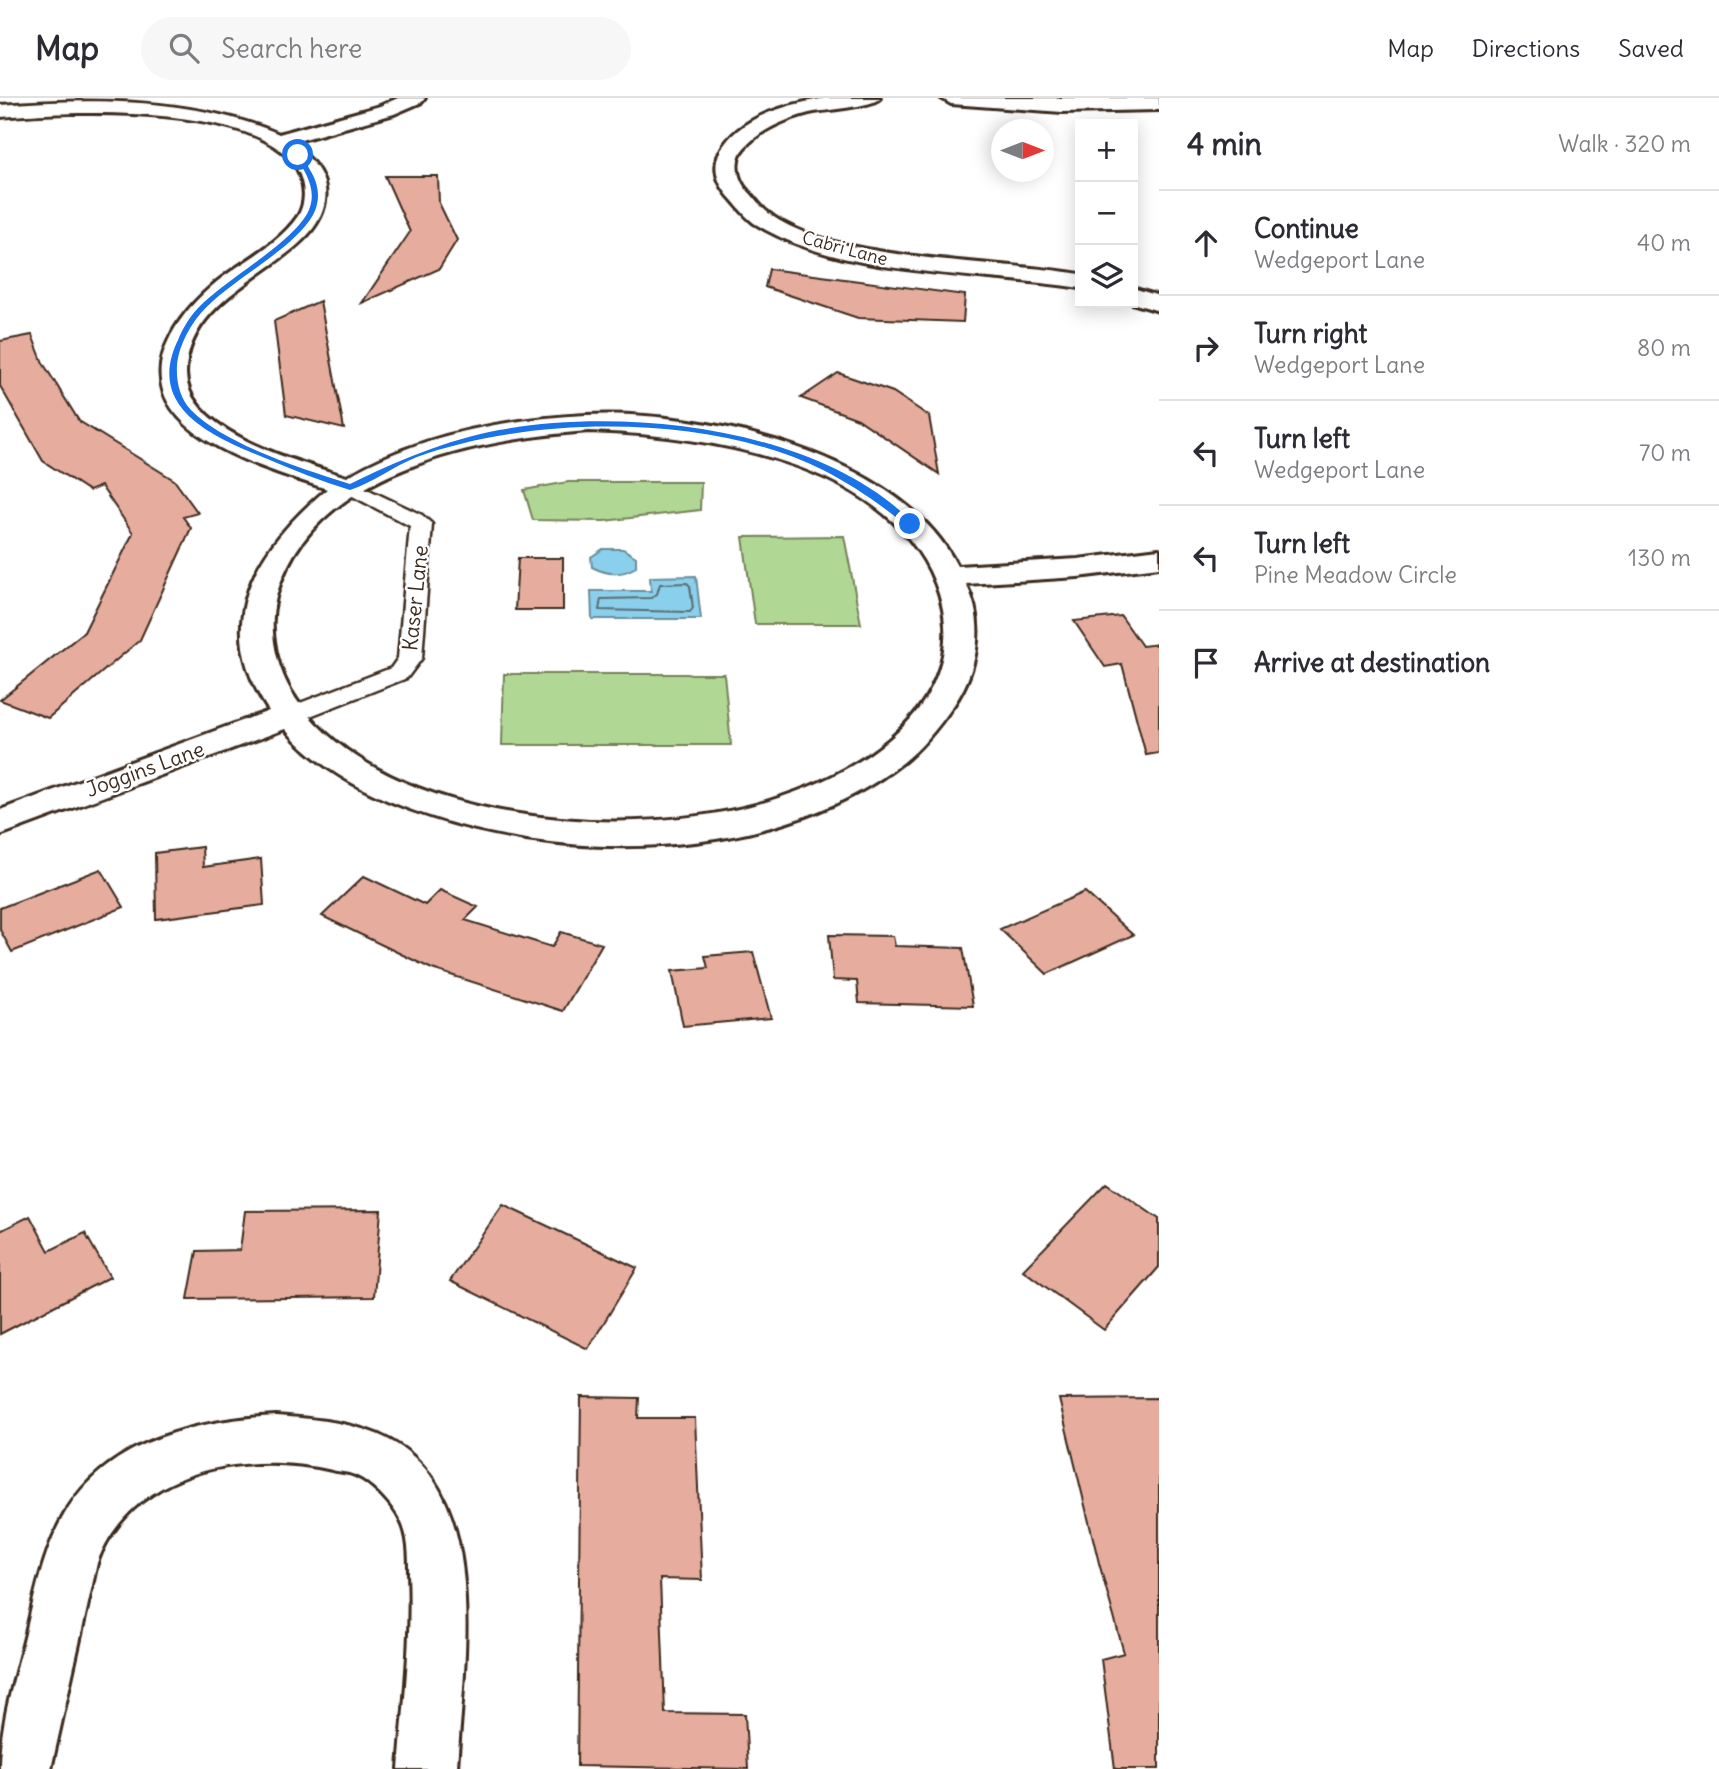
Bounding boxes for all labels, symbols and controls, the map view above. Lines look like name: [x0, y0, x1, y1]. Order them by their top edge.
search box: [141, 17, 631, 80]
text: Map: [35, 27, 99, 69]
icon: search: [165, 29, 203, 67]
text: Search here: [221, 32, 362, 65]
text: Map: [1387, 33, 1434, 63]
text: Directions: [1472, 33, 1580, 63]
text: Saved: [1618, 33, 1684, 63]
north arrow: [991, 119, 1054, 182]
map controls: [1075, 119, 1138, 308]
button: +: [1075, 119, 1138, 182]
text: 4 min: [1187, 125, 1262, 163]
text: Walk · 320 m: [1558, 129, 1691, 158]
route start: [282, 139, 313, 170]
button: −: [1075, 182, 1138, 245]
text: Continue: [1254, 212, 1359, 245]
icon: ahead: [1187, 224, 1225, 262]
street label: Cabri Lane: [800, 226, 890, 270]
text: 40 m: [1637, 228, 1691, 257]
button: layers: [1075, 245, 1138, 308]
text: Wedgeport Lane: [1254, 245, 1425, 274]
text: Turn right: [1254, 317, 1367, 350]
icon: right: [1187, 329, 1225, 367]
text: 80 m: [1637, 333, 1691, 362]
text: Wedgeport Lane: [1254, 350, 1425, 379]
text: Turn left: [1254, 422, 1350, 455]
icon: left: [1187, 434, 1225, 472]
text: 70 m: [1639, 438, 1691, 467]
text: Wedgeport Lane: [1254, 455, 1425, 484]
route end: [894, 508, 925, 539]
text: Turn left: [1254, 527, 1350, 560]
icon: left: [1187, 539, 1225, 577]
text: 130 m: [1628, 543, 1691, 572]
street label: Kaser Lane: [396, 544, 434, 652]
text: Pine Meadow Circle: [1254, 560, 1457, 589]
icon: arrive: [1187, 644, 1225, 682]
text: Arrive at destination: [1254, 646, 1490, 679]
street label: Joggins Lane: [82, 735, 208, 803]

